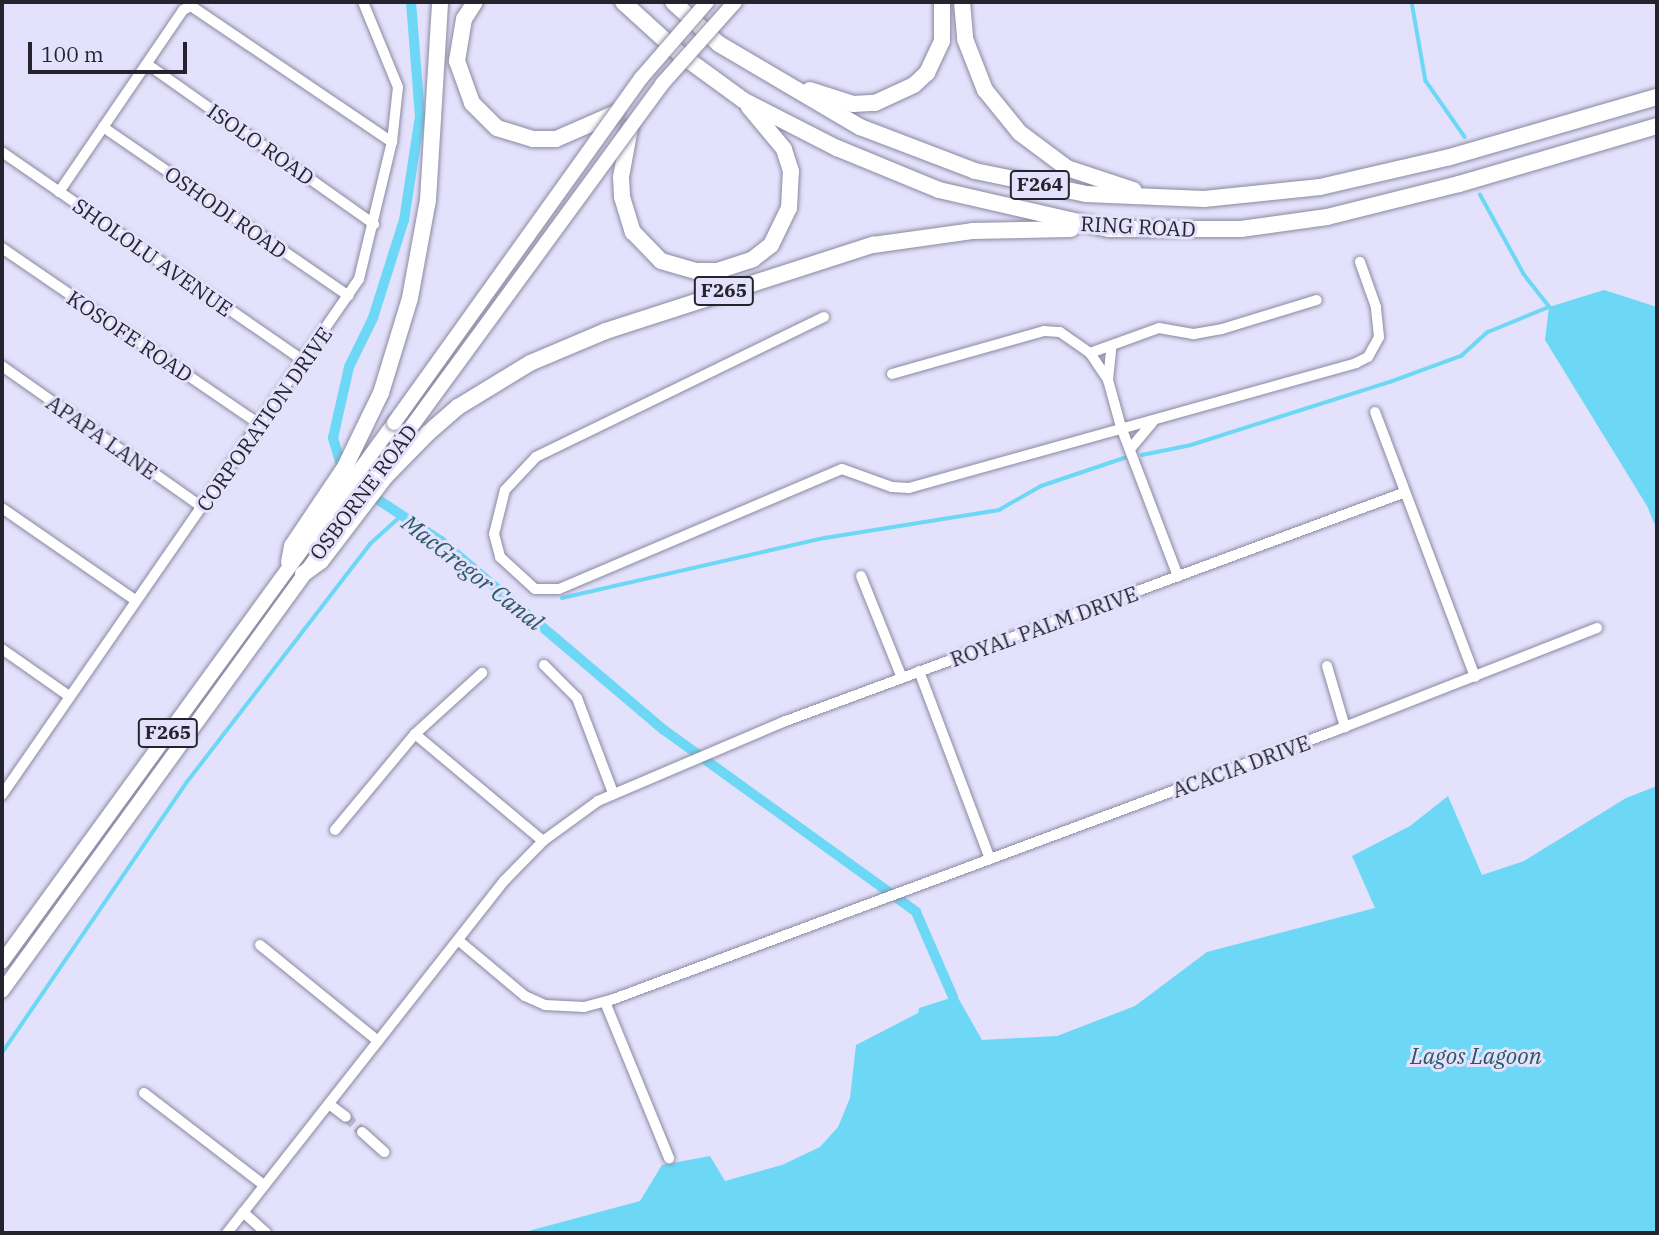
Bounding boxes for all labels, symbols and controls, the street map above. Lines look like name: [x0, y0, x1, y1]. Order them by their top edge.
scale bar: [32, 28, 191, 72]
text: 100 m: [41, 40, 104, 68]
street label: ISOLO ROAD: [203, 98, 319, 190]
street label: OSHODI ROAD: [160, 161, 292, 263]
road number: F264: [1009, 169, 1072, 200]
street label: SHOLOLU AVENUE: [68, 192, 238, 322]
street label: RING ROAD: [1080, 210, 1196, 242]
road number: F265: [692, 276, 756, 306]
street label: KOSOFE ROAD: [62, 285, 198, 387]
street label: CORPORATION DRIVE: [191, 322, 337, 516]
street label: APAPA LANE: [42, 390, 162, 484]
street label: OSBORNE ROAD: [304, 419, 422, 565]
water label: MacGregor Canal: [397, 508, 549, 636]
street label: ROYAL PALM DRIVE: [947, 580, 1141, 672]
road number: F265: [136, 718, 200, 748]
street label: ACACIA DRIVE: [1169, 729, 1313, 803]
water label: Lagos Lagoon: [1410, 1041, 1542, 1069]

